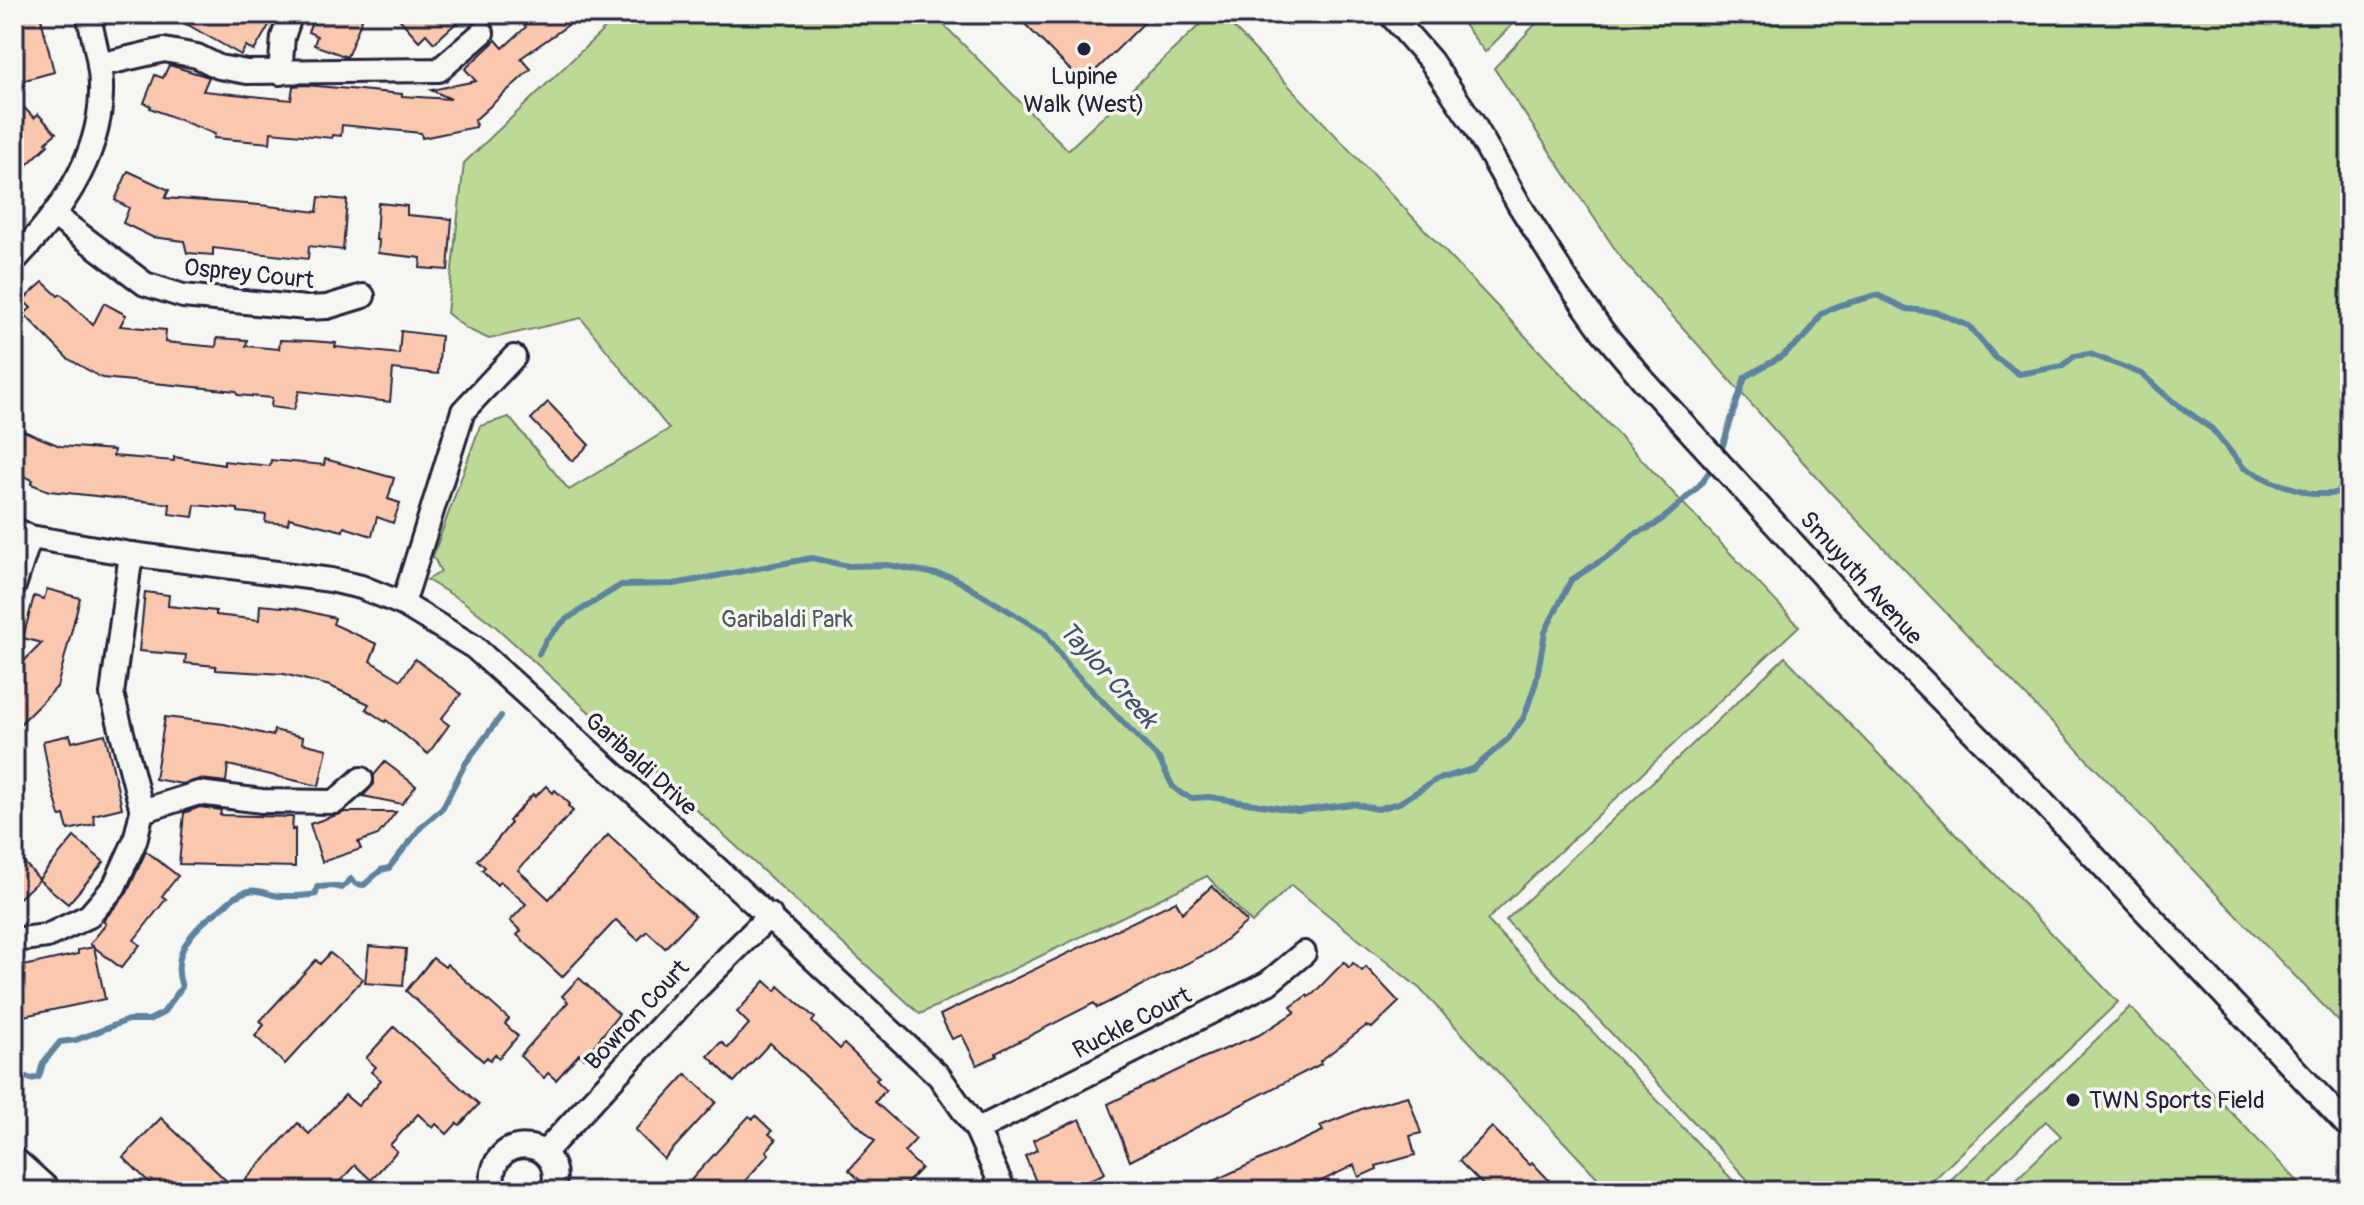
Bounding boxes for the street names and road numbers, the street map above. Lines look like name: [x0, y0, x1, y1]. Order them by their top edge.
street label: Osprey Court: [182, 253, 316, 295]
street label: Smuyuth Avenue: [1793, 505, 1929, 651]
street label: Garibaldi Drive: [579, 706, 703, 822]
street label: Bowron Court: [579, 954, 696, 1076]
street label: Ruckle Court: [1068, 981, 1196, 1065]

